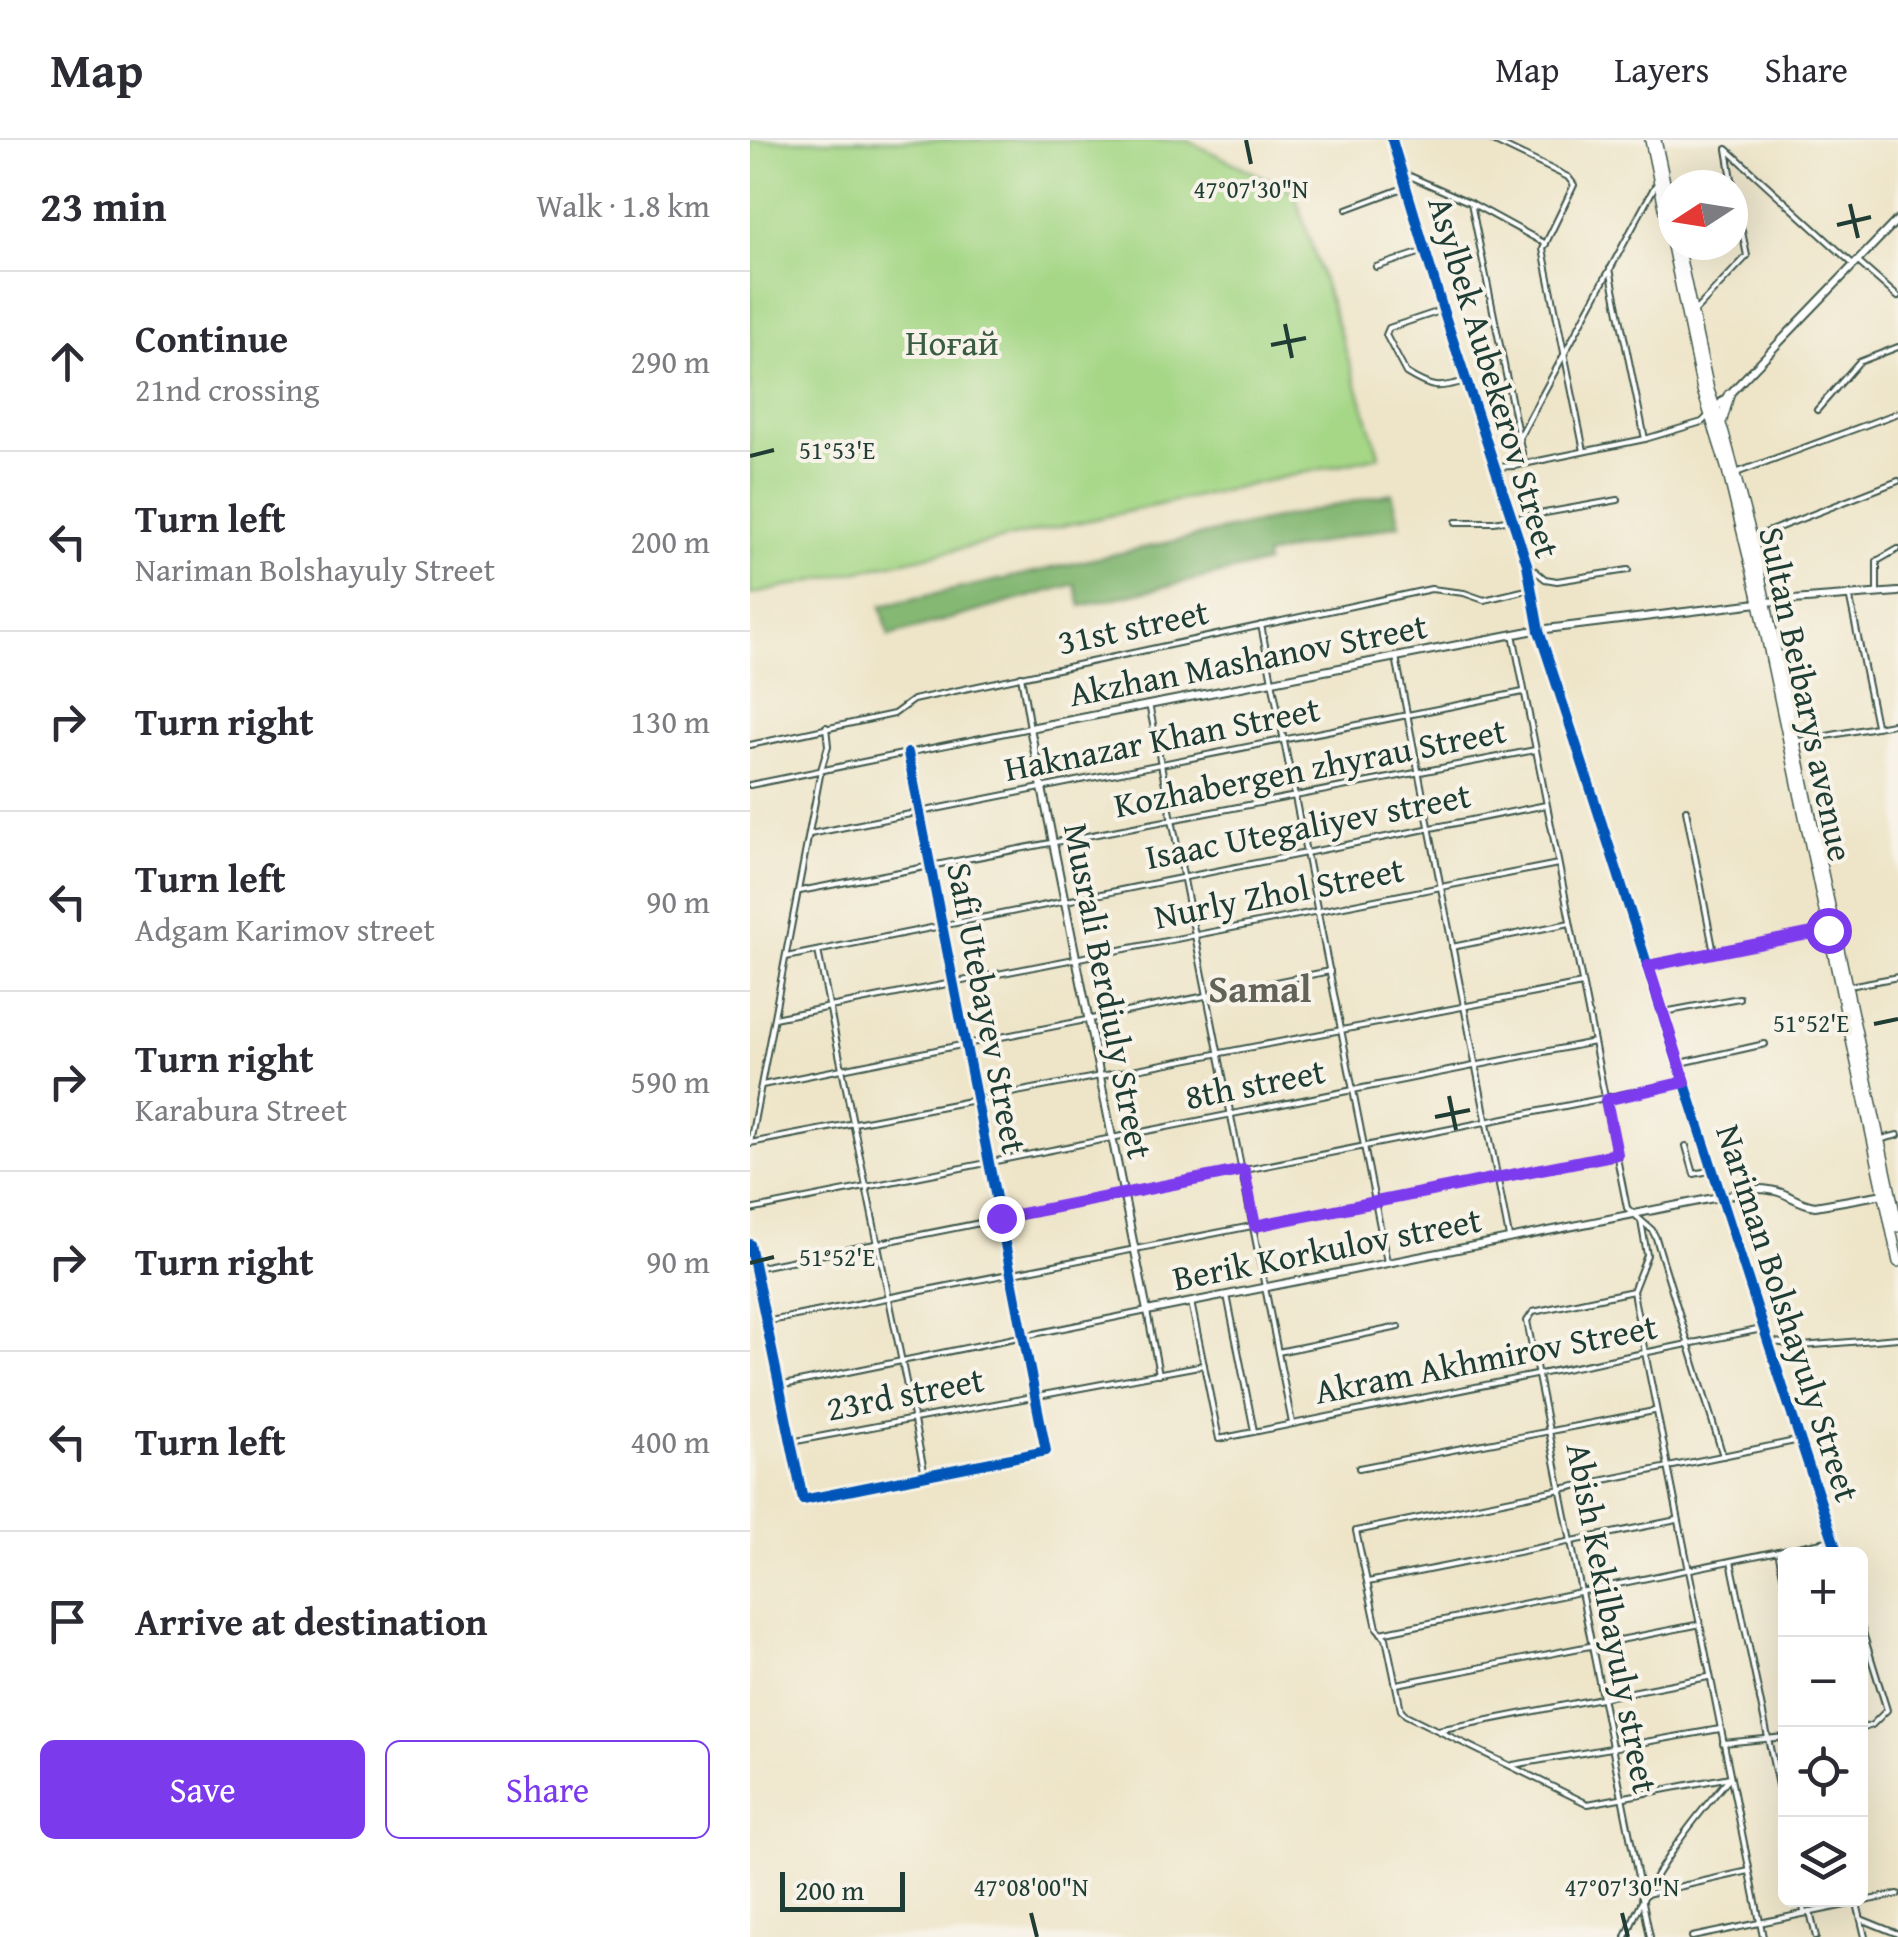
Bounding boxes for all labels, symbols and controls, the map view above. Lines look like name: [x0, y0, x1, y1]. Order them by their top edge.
text: Map: [50, 34, 143, 105]
text: Map: [1495, 44, 1559, 95]
text: Layers: [1614, 44, 1709, 95]
text: Share: [1764, 44, 1848, 95]
north arrow: [1658, 170, 1748, 260]
text: 47°07'30"N: [1194, 171, 1308, 207]
text: 23 min: [40, 175, 167, 236]
text: Walk · 1.8 km: [536, 182, 710, 229]
street label: Asylbek Aubekerov Street: [1415, 190, 1574, 564]
text: Continue: [135, 310, 288, 366]
park label: Ноғай: [905, 317, 999, 368]
icon: ahead: [40, 334, 95, 389]
text: 290 m: [631, 338, 710, 385]
text: 21nd crossing: [135, 366, 319, 413]
text: 51°53'E: [799, 432, 875, 468]
text: Turn left: [135, 490, 286, 546]
icon: left: [40, 514, 95, 569]
text: 200 m: [631, 518, 710, 565]
street label: Sultan Beibarys avenue: [1746, 522, 1867, 866]
text: Nariman Bolshayuly Street: [135, 546, 495, 593]
street label: 31st street: [1053, 586, 1213, 667]
street label: Akzhan Mashanov Street: [1065, 600, 1431, 719]
street label: Haknazar Khan Street: [1000, 683, 1324, 794]
text: Turn right: [135, 693, 314, 749]
icon: right: [40, 694, 95, 749]
text: 130 m: [631, 698, 710, 745]
street label: Kozhabergen zhyrau Street: [1109, 704, 1510, 831]
street label: Isaac Utegaliyev street: [1141, 769, 1475, 882]
street label: Musrali Berdiuly Street: [1051, 819, 1166, 1163]
street label: Nurly Zhol Street: [1150, 843, 1408, 942]
text: Turn left: [135, 850, 286, 906]
street label: Safi Utebayev Street: [934, 858, 1041, 1158]
icon: left: [40, 874, 95, 929]
text: 90 m: [646, 878, 710, 925]
text: Adgam Karimov street: [135, 906, 435, 953]
route start: [1806, 908, 1852, 954]
district label: Samal: [1208, 960, 1312, 1016]
text: 51°52'E: [1773, 1005, 1849, 1041]
text: Turn right: [135, 1030, 314, 1086]
street label: 8th street: [1180, 1045, 1329, 1122]
icon: right: [40, 1054, 95, 1109]
text: 590 m: [631, 1058, 710, 1105]
text: Karabura Street: [135, 1086, 347, 1133]
street label: Nariman Bolshayuly Street: [1703, 1118, 1874, 1508]
street label: Berik Korkulov street: [1168, 1194, 1485, 1303]
route end: [979, 1196, 1025, 1242]
text: Turn right: [135, 1233, 314, 1289]
icon: right: [40, 1234, 95, 1289]
text: 90 m: [646, 1238, 710, 1285]
text: 51°52'E: [799, 1239, 875, 1275]
street label: Akram Akhmirov Street: [1310, 1300, 1661, 1417]
street label: 23rd street: [822, 1353, 988, 1434]
text: Turn left: [135, 1413, 286, 1469]
icon: left: [40, 1414, 95, 1469]
text: 400 m: [631, 1418, 710, 1465]
street label: Abish Kekilbayuly street: [1553, 1438, 1672, 1798]
map controls: [1778, 1547, 1868, 1907]
button: +: [1778, 1547, 1868, 1637]
text: Arrive at destination: [135, 1593, 488, 1649]
icon: arrive: [40, 1594, 95, 1649]
button: −: [1778, 1637, 1868, 1727]
button: locate: [1778, 1727, 1868, 1817]
button: Save: [40, 1740, 365, 1839]
button: Share: [385, 1740, 710, 1839]
button: layers: [1778, 1817, 1868, 1907]
scale bar: [780, 1867, 905, 1912]
text: 200 m: [795, 1869, 864, 1910]
text: 47°08'00"N: [974, 1869, 1088, 1905]
text: 47°07'30"N: [1565, 1869, 1679, 1905]

